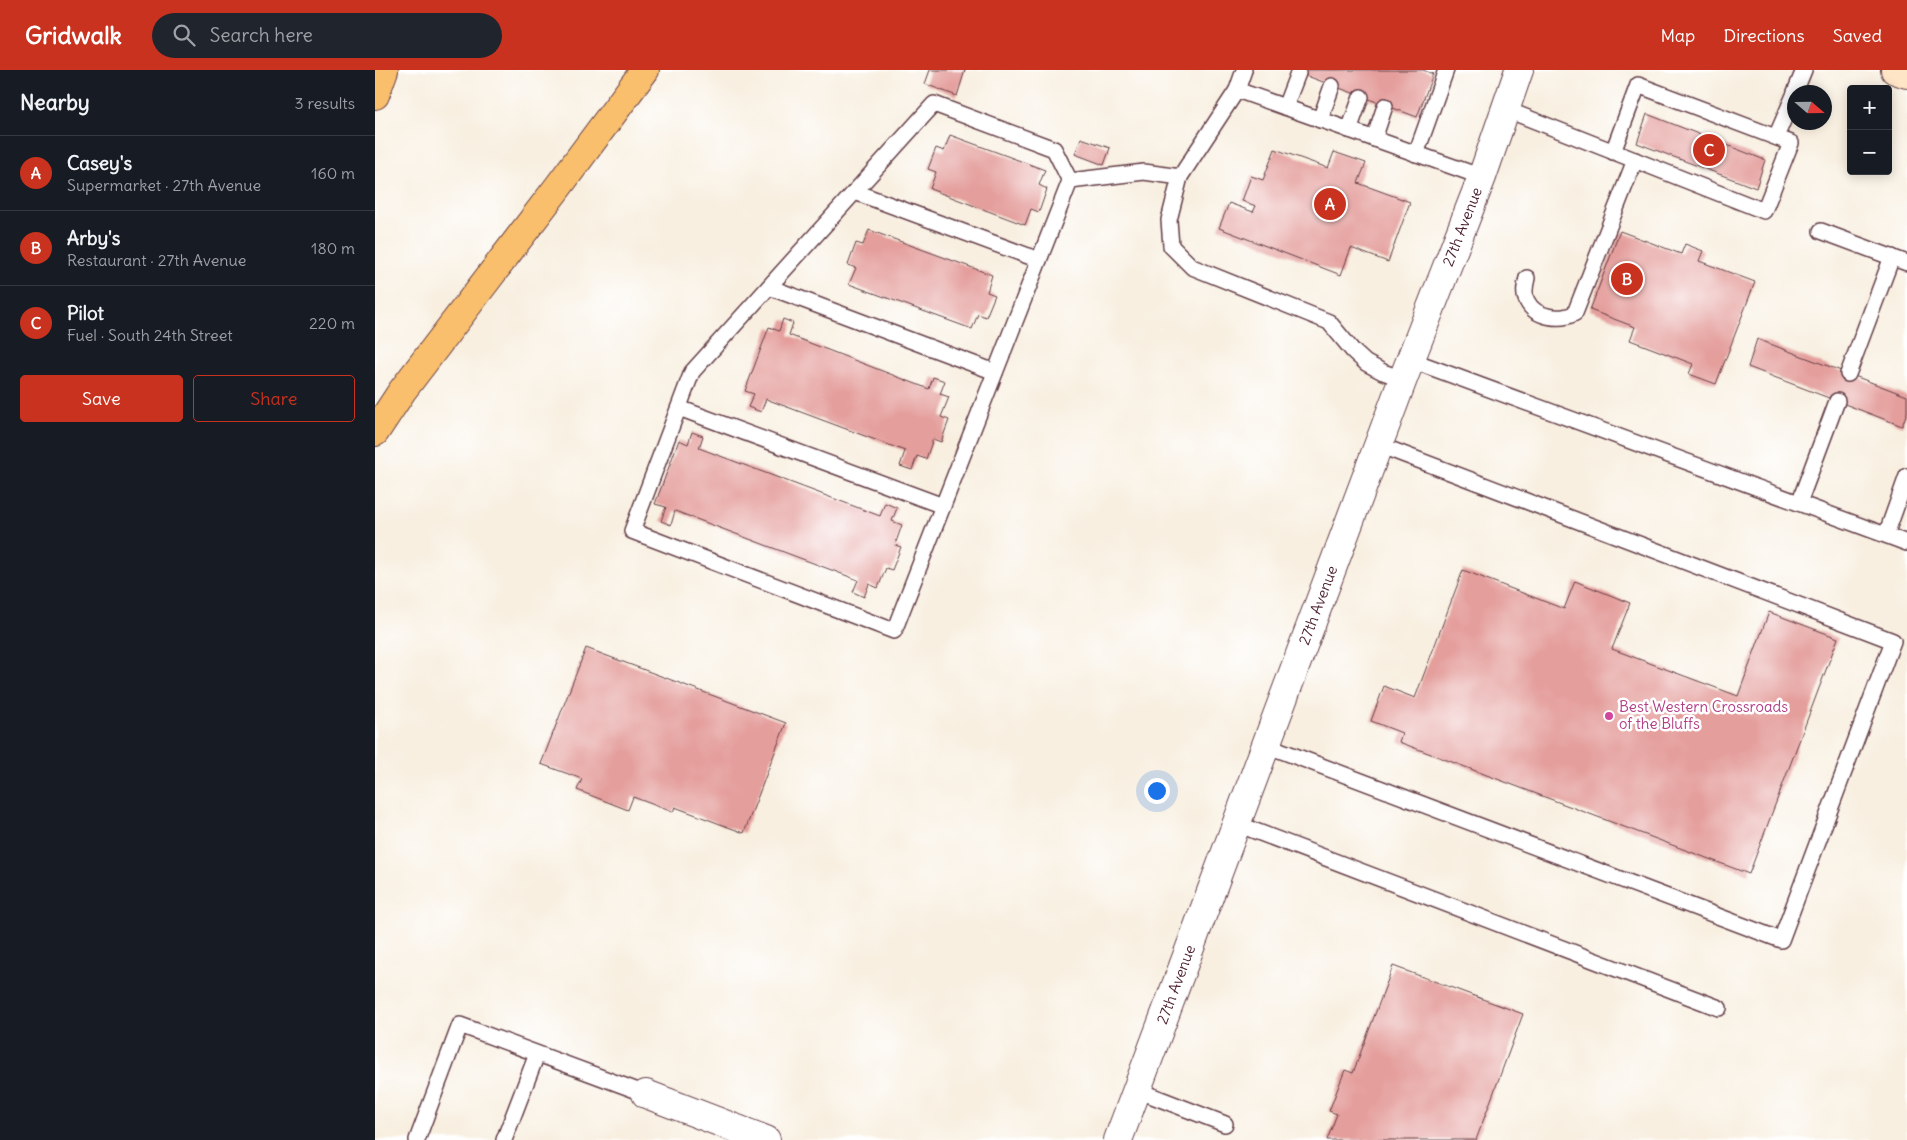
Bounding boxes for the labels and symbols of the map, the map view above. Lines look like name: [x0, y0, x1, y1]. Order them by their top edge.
north arrow: [1787, 85, 1832, 130]
pin: C: [1693, 131, 1725, 169]
street label: 27th Avenue: [1438, 184, 1486, 269]
pin: A: [1314, 185, 1346, 223]
pin: B: [1611, 260, 1643, 298]
street label: 27th Avenue: [1294, 563, 1341, 647]
place label: Best Western Crossroads of the Bluffs: [1619, 697, 1788, 733]
marker: Best Western Crossroads of the Bluffs: [1603, 710, 1615, 722]
your location: [1144, 778, 1170, 804]
street label: 27th Avenue: [1152, 942, 1199, 1027]

